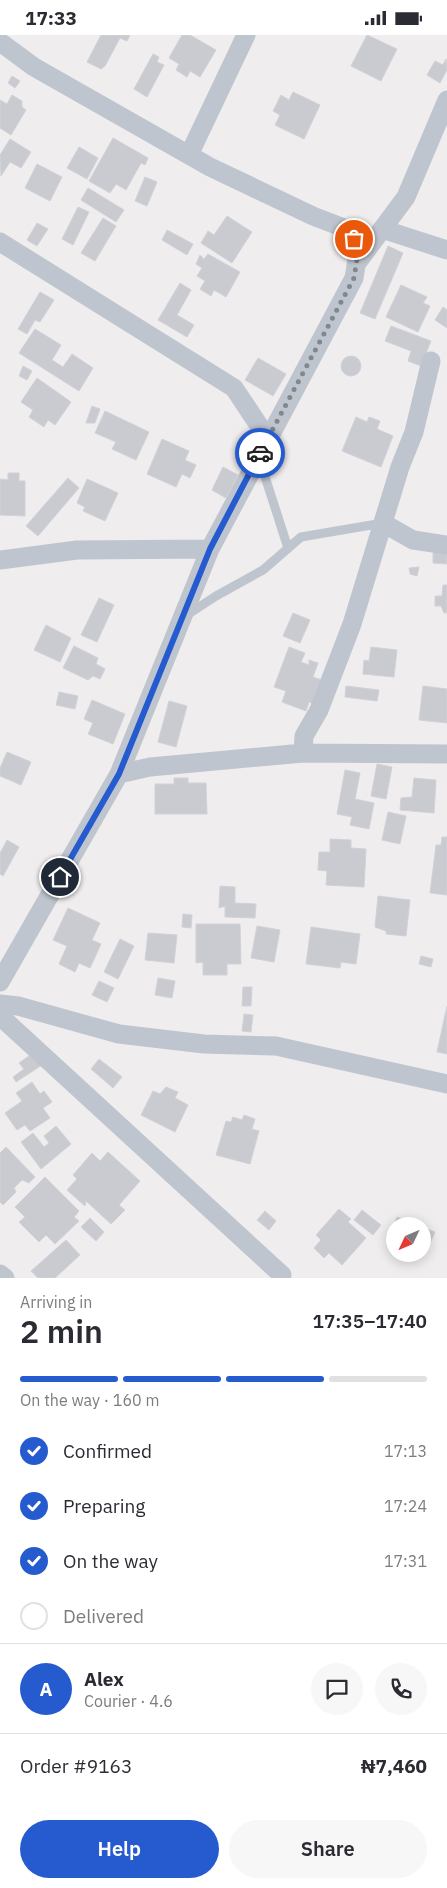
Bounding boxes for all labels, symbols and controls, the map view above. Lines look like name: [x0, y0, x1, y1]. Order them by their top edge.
text: 17:33: [25, 6, 77, 30]
pin: [333, 218, 375, 260]
icon: bag: [340, 225, 368, 253]
courier: [235, 428, 285, 478]
icon: car: [246, 439, 274, 467]
pin: [39, 856, 81, 898]
icon: home: [46, 863, 74, 891]
north arrow: [386, 1217, 431, 1263]
map controls: [386, 1217, 431, 1262]
text: Arriving in: [20, 1292, 92, 1312]
text: 17:35–17:40: [313, 1309, 427, 1333]
text: 2 min: [20, 1310, 103, 1352]
text: On the way · 160 m: [20, 1390, 159, 1410]
icon: check: [20, 1437, 48, 1465]
text: Confirmed: [63, 1439, 152, 1463]
text: 17:13: [384, 1441, 427, 1461]
icon: check: [20, 1492, 48, 1520]
text: Preparing: [63, 1494, 145, 1518]
text: 17:24: [384, 1496, 427, 1516]
icon: check: [20, 1547, 48, 1575]
text: On the way: [63, 1549, 158, 1573]
text: 17:31: [384, 1551, 427, 1571]
text: Delivered: [63, 1604, 144, 1628]
button: chat: [311, 1663, 363, 1715]
button: phone: [375, 1663, 427, 1715]
text: Alex: [84, 1667, 124, 1691]
text: A: [39, 1677, 53, 1701]
text: Courier · 4.6: [84, 1691, 173, 1711]
text: Order #9163: [20, 1754, 132, 1778]
text: ₦7,460: [361, 1754, 427, 1778]
button: Help: [20, 1820, 219, 1878]
button: Share: [229, 1820, 427, 1878]

